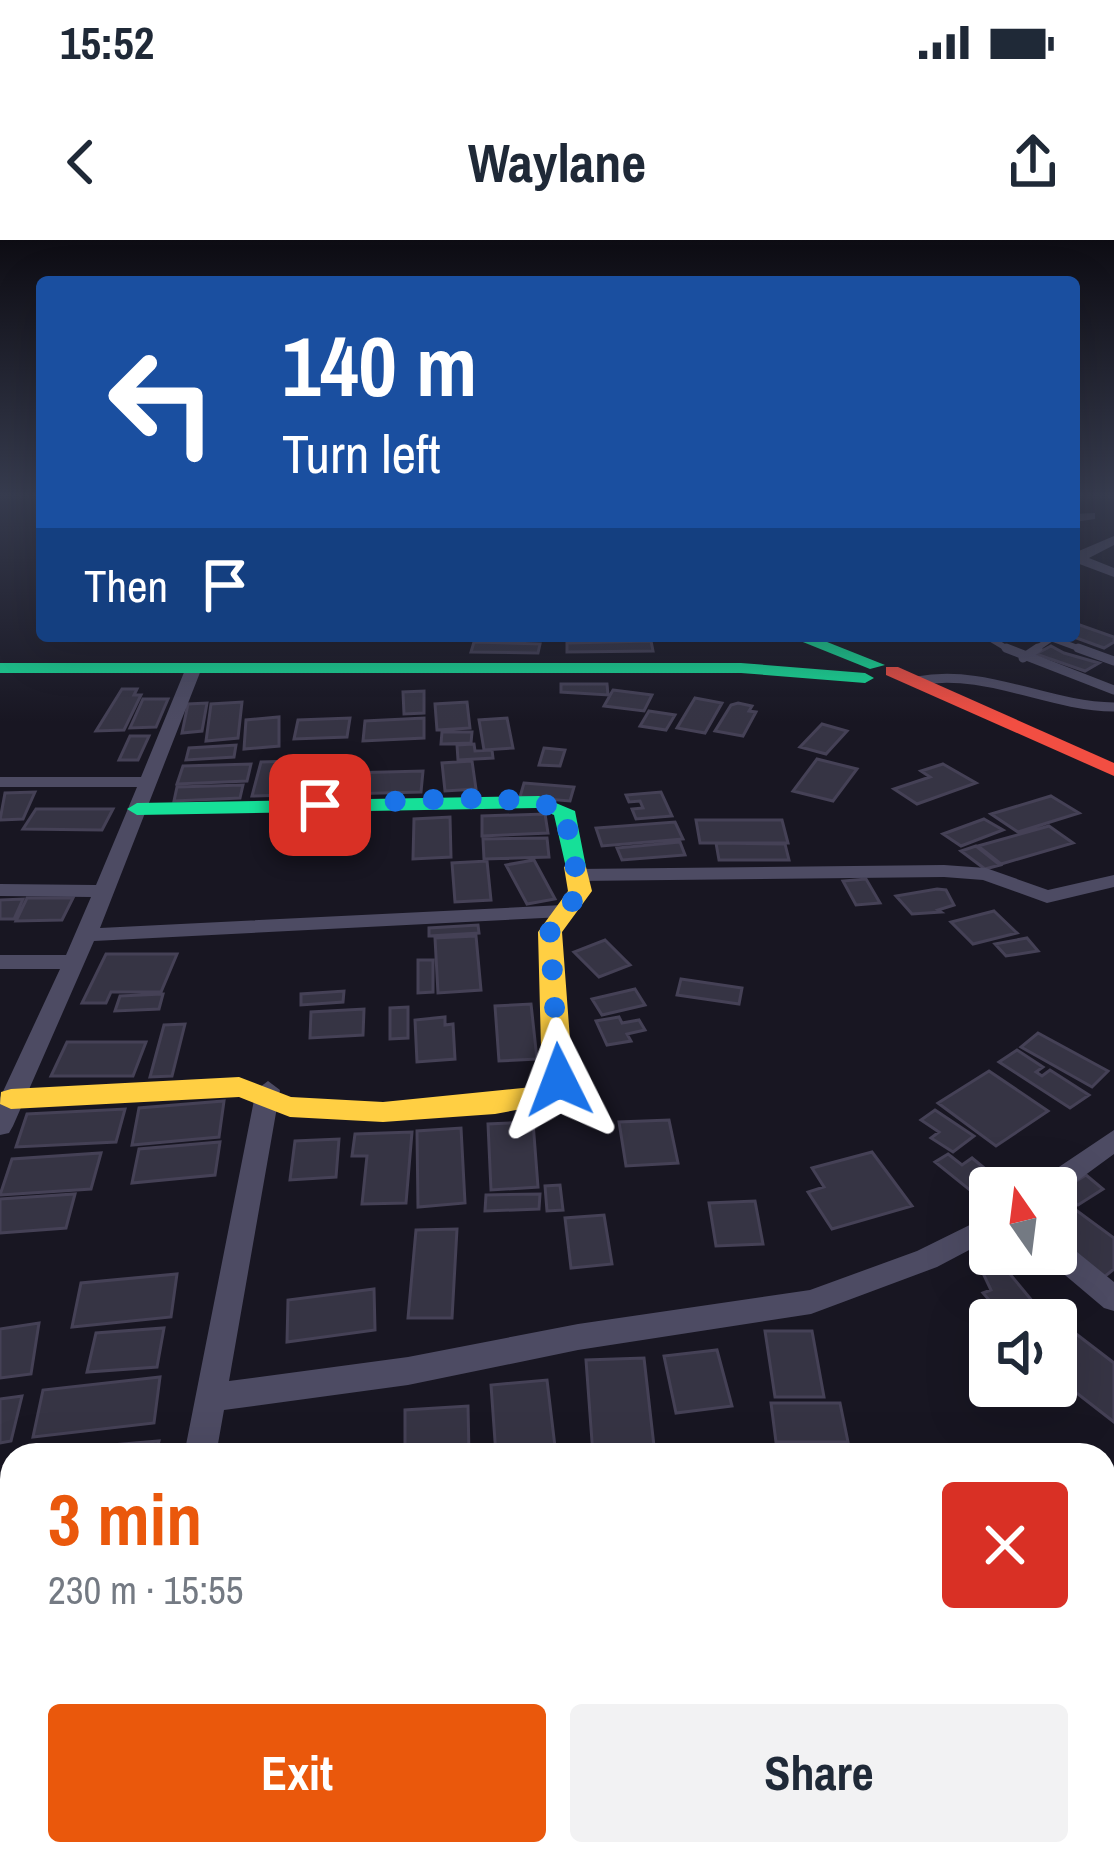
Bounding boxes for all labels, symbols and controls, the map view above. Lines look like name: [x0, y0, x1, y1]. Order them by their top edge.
text: 15:52: [60, 12, 154, 73]
text: Waylane: [468, 126, 646, 199]
icon: back: [48, 129, 114, 195]
icon: share: [1000, 129, 1066, 195]
text: 140 m: [282, 309, 477, 422]
icon: left: [84, 324, 240, 480]
text: Turn left: [282, 417, 441, 490]
icon: arrive: [192, 552, 258, 618]
text: Then: [84, 555, 168, 616]
pin: [269, 754, 371, 856]
icon: arrive: [287, 772, 353, 838]
position arrow: [496, 1017, 622, 1143]
north arrow: [969, 1167, 1077, 1275]
map controls: [969, 1167, 1077, 1407]
button: sound: [969, 1299, 1077, 1407]
text: 3 min: [48, 1470, 202, 1567]
button: close: [942, 1482, 1068, 1608]
text: 230 m · 15:55: [48, 1564, 244, 1616]
button: Exit: [48, 1704, 546, 1842]
button: Share: [570, 1704, 1068, 1842]

